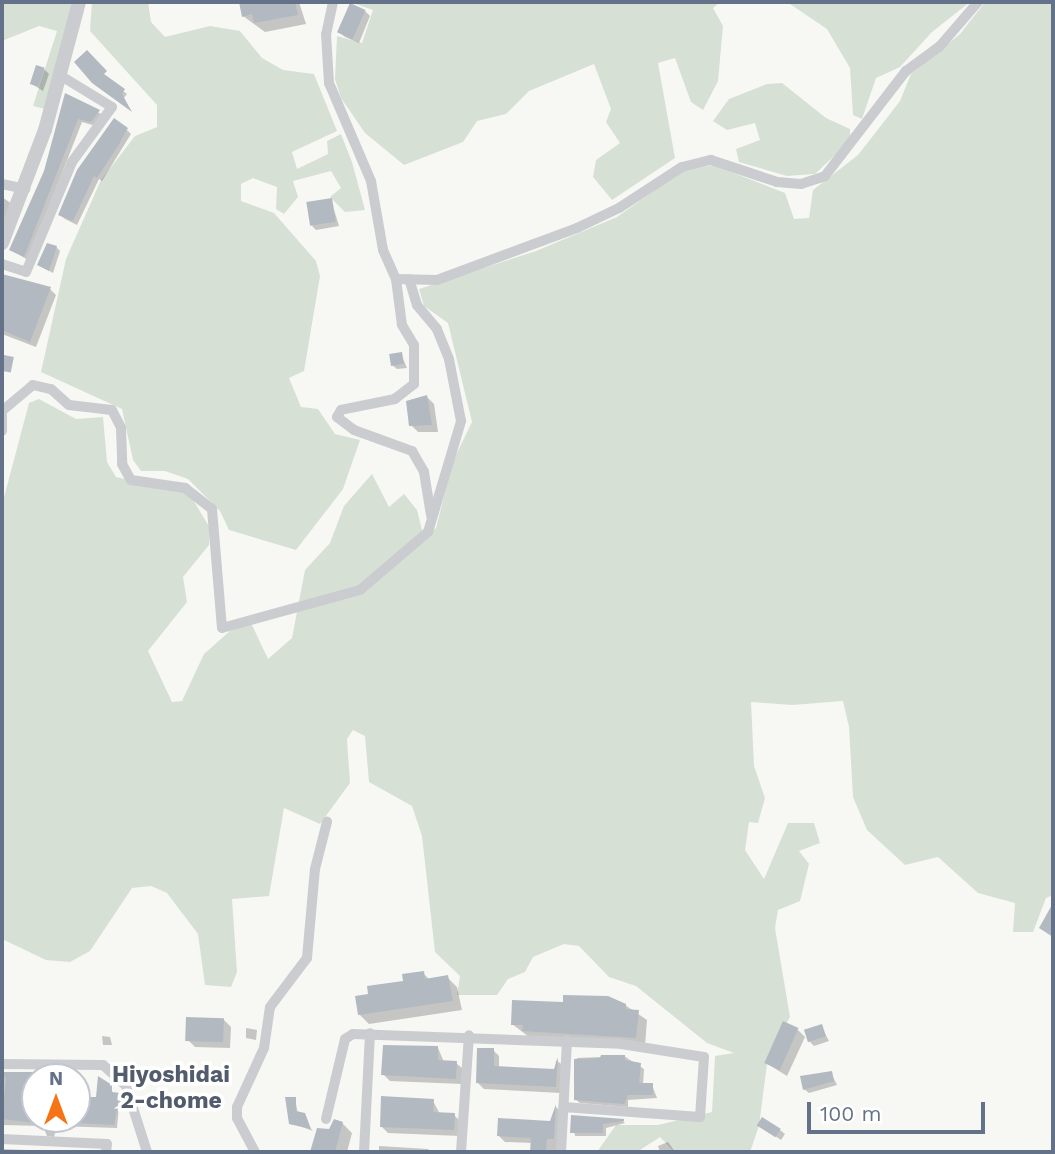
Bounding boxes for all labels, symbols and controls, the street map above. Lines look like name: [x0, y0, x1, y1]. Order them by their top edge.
district label: Hiyoshidai 2-chome: [112, 1061, 230, 1115]
north arrow: [21, 1063, 91, 1133]
text: N: [49, 1067, 63, 1090]
scale bar: [810, 1088, 988, 1132]
text: 100 m: [820, 1101, 882, 1126]

